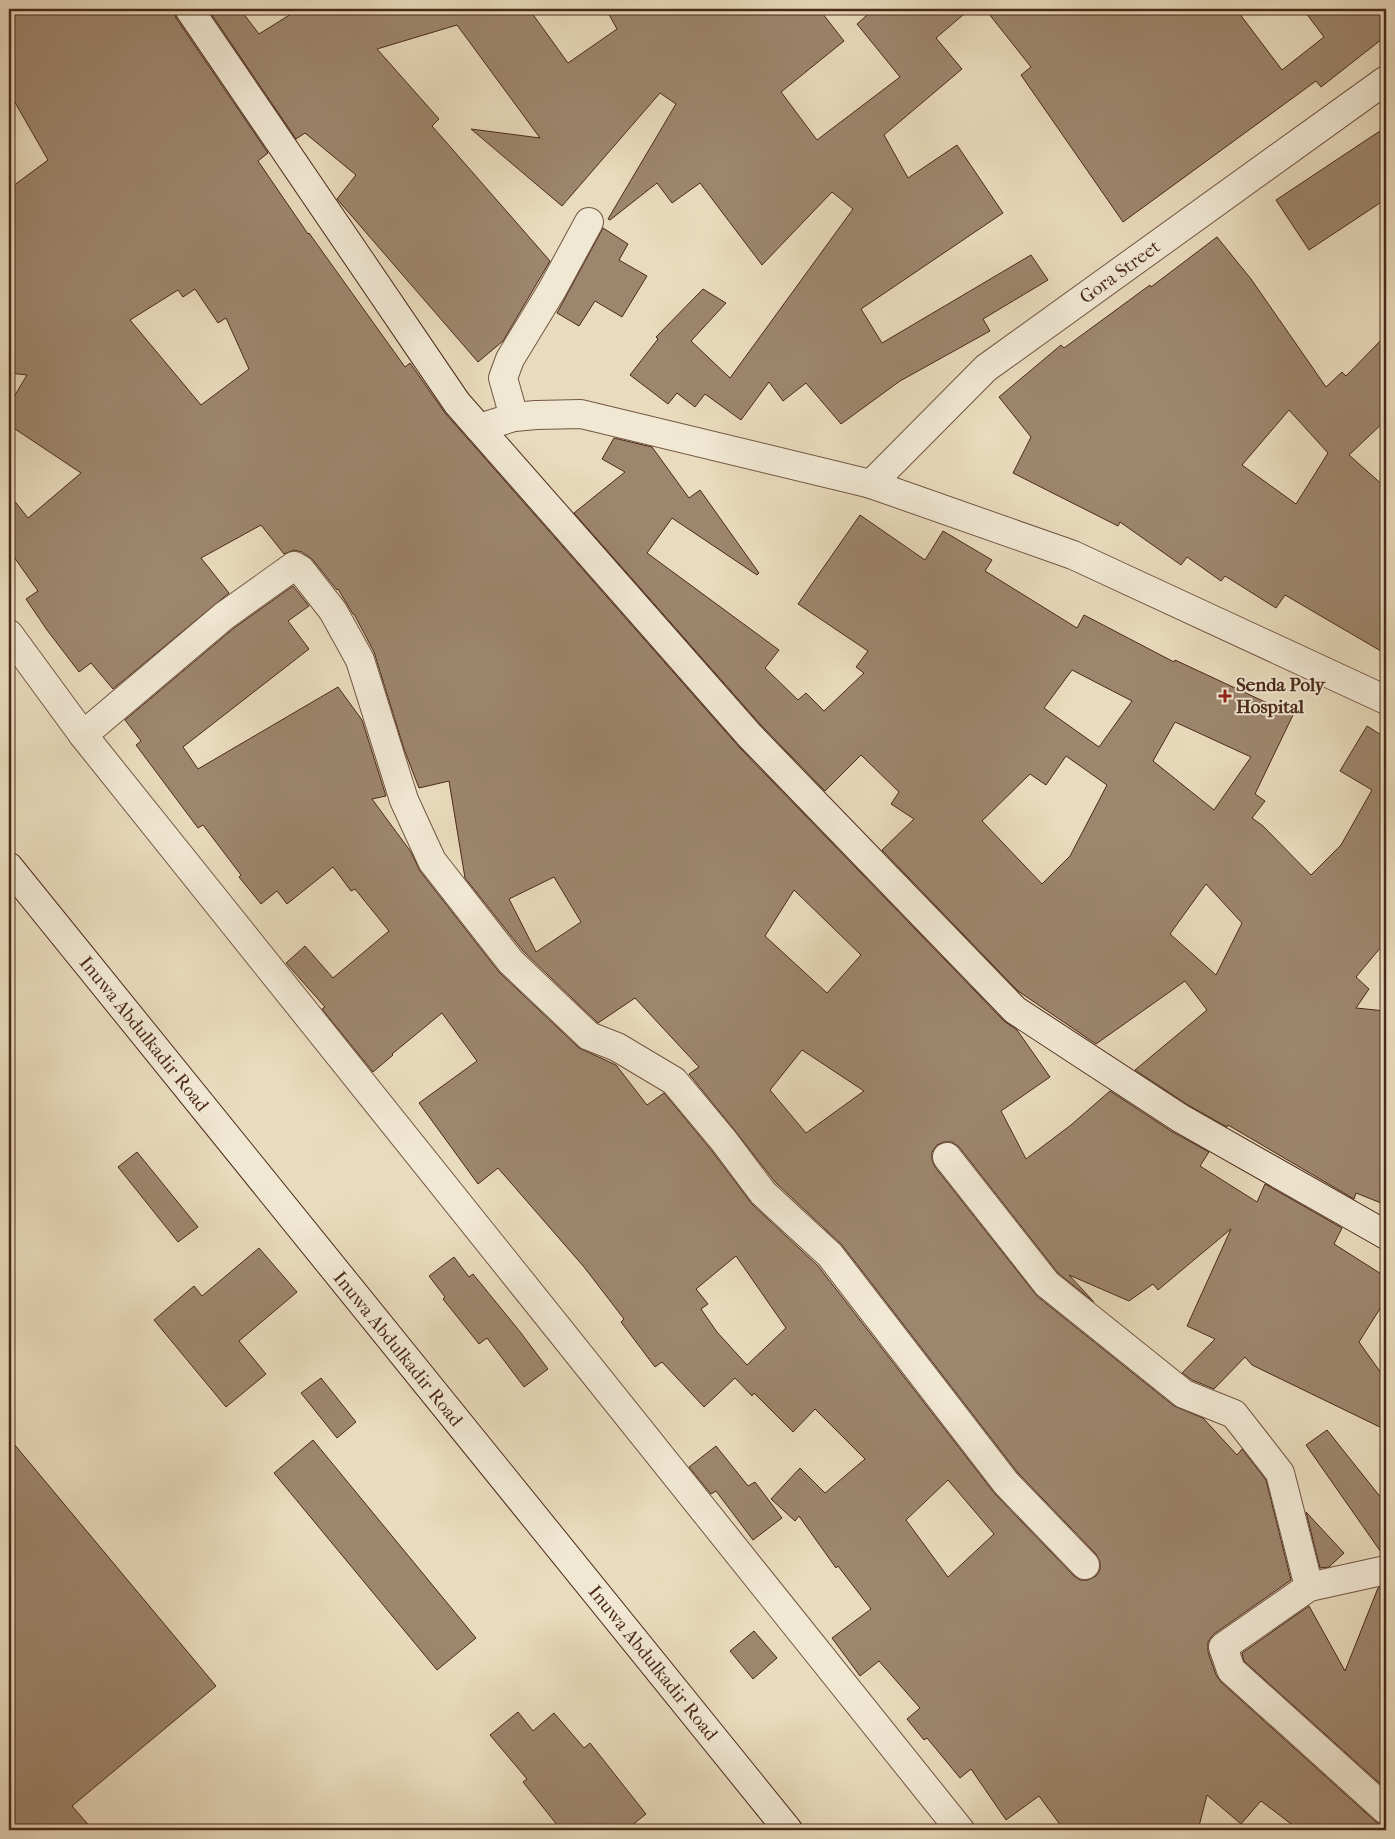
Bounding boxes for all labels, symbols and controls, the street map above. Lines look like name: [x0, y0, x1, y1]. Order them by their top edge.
street label: Gora Street: [1075, 235, 1165, 309]
place label: Senda Poly Hospital: [1236, 674, 1326, 718]
marker: Senda Poly Hospital: [1218, 689, 1232, 703]
street label: Inuwa Abdulkadir Road: [75, 952, 214, 1116]
street label: Inuwa Abdulkadir Road: [329, 1267, 468, 1431]
street label: Inuwa Abdulkadir Road: [584, 1581, 723, 1745]

